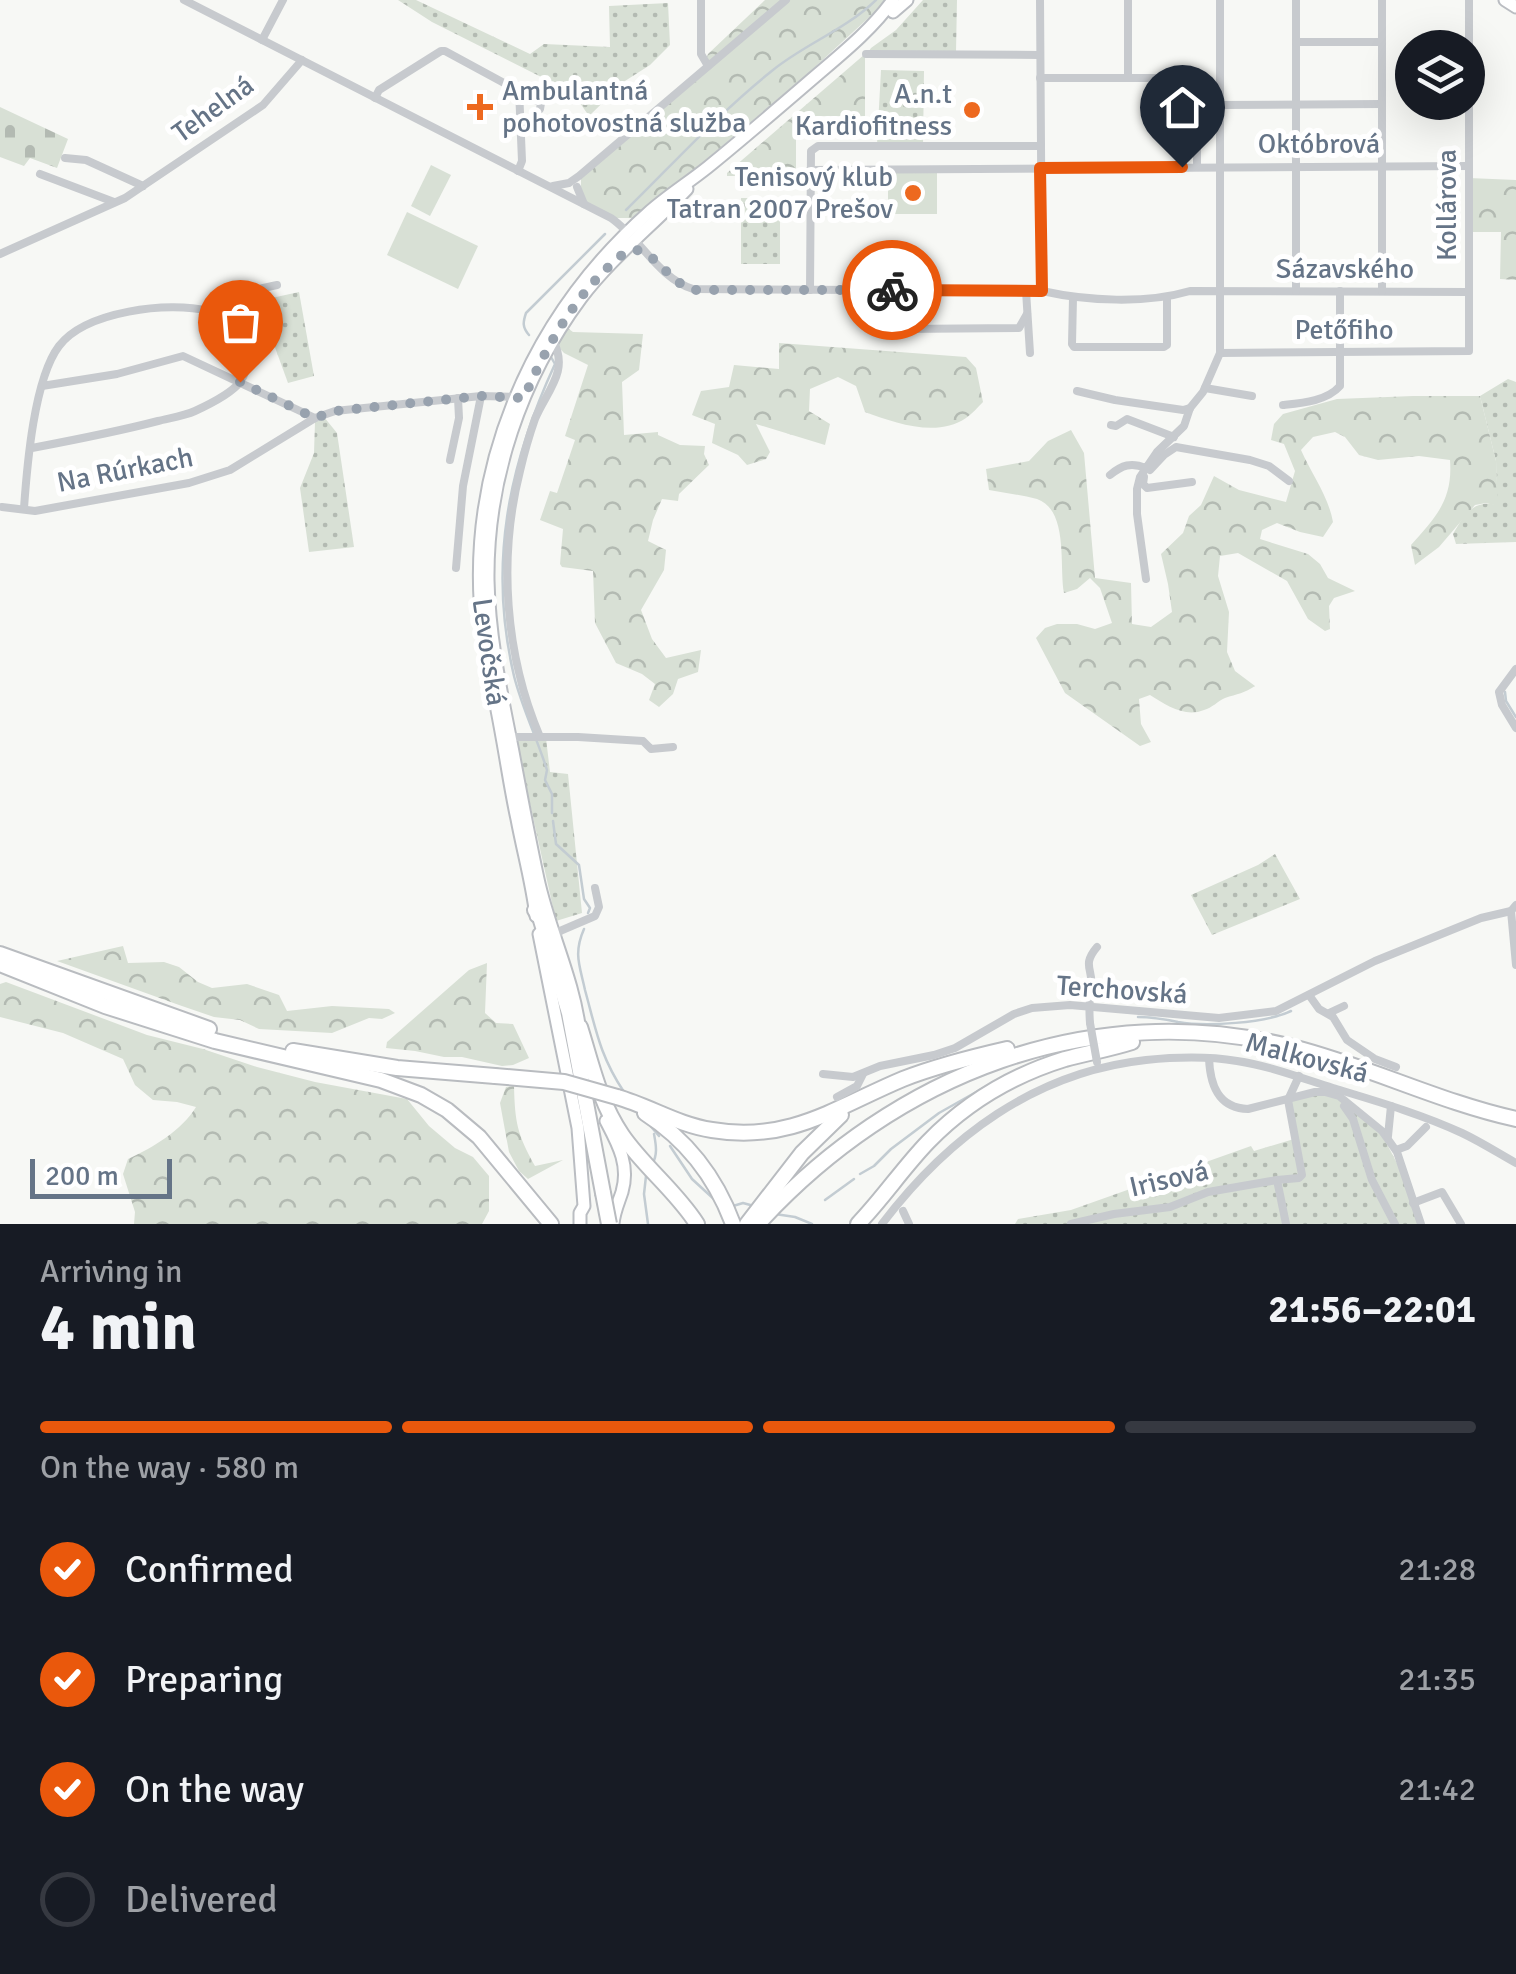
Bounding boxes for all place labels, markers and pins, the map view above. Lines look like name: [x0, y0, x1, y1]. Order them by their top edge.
pin: [1140, 65, 1225, 168]
place label: Ambulantná pohotovostná služba: [502, 74, 746, 140]
place label: A.n.t Kardiofitness: [795, 77, 952, 143]
marker: Ambulantná pohotovostná služba: [467, 94, 493, 120]
marker: A.n.t Kardiofitness: [961, 99, 983, 121]
place label: Tenisový klub Tatran 2007 Prešov: [667, 160, 893, 226]
marker: Tenisový klub Tatran 2007 Prešov: [902, 182, 924, 204]
pin: [198, 280, 283, 383]

